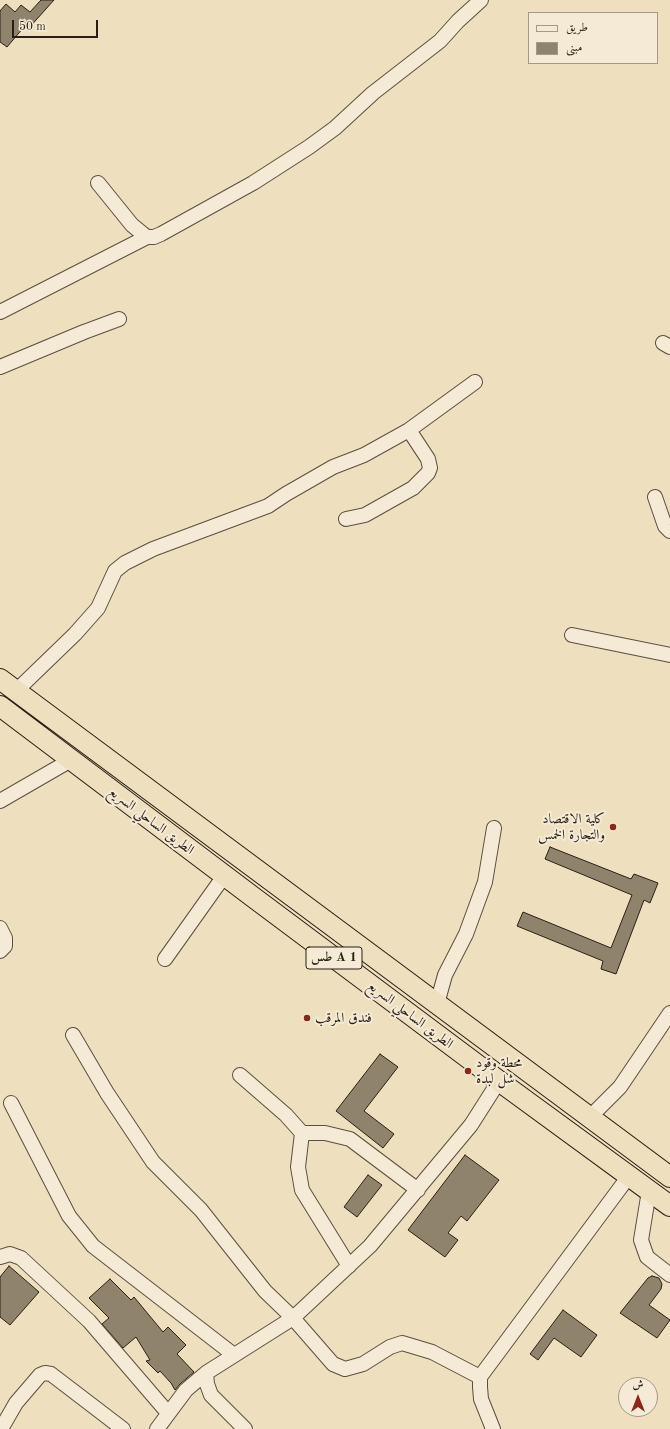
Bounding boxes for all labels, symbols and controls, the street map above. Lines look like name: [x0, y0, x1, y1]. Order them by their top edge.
scale bar: [14, 12, 100, 38]
legend: [528, 12, 658, 64]
text: 50 m: [19, 21, 46, 33]
text: طريق: [566, 22, 588, 34]
text: مبنى: [566, 42, 582, 54]
street label: الطريق الساحلي السريع: [105, 783, 197, 859]
place label: كلية الاقتصاد والتجارة الخمس: [538, 811, 605, 844]
marker: كلية الاقتصاد والتجارة الخمس: [608, 822, 618, 832]
road number: طس A 1: [306, 947, 362, 969]
street label: الطريق الساحلي السريع: [364, 977, 456, 1053]
place label: فندق المرقب: [315, 1010, 372, 1026]
marker: فندق المرقب: [302, 1013, 312, 1023]
place label: محطة وقود شل لبدة: [476, 1055, 522, 1088]
marker: محطة وقود شل لبدة: [463, 1066, 473, 1076]
north arrow: [618, 1377, 658, 1417]
text: ش: [633, 1380, 643, 1391]

